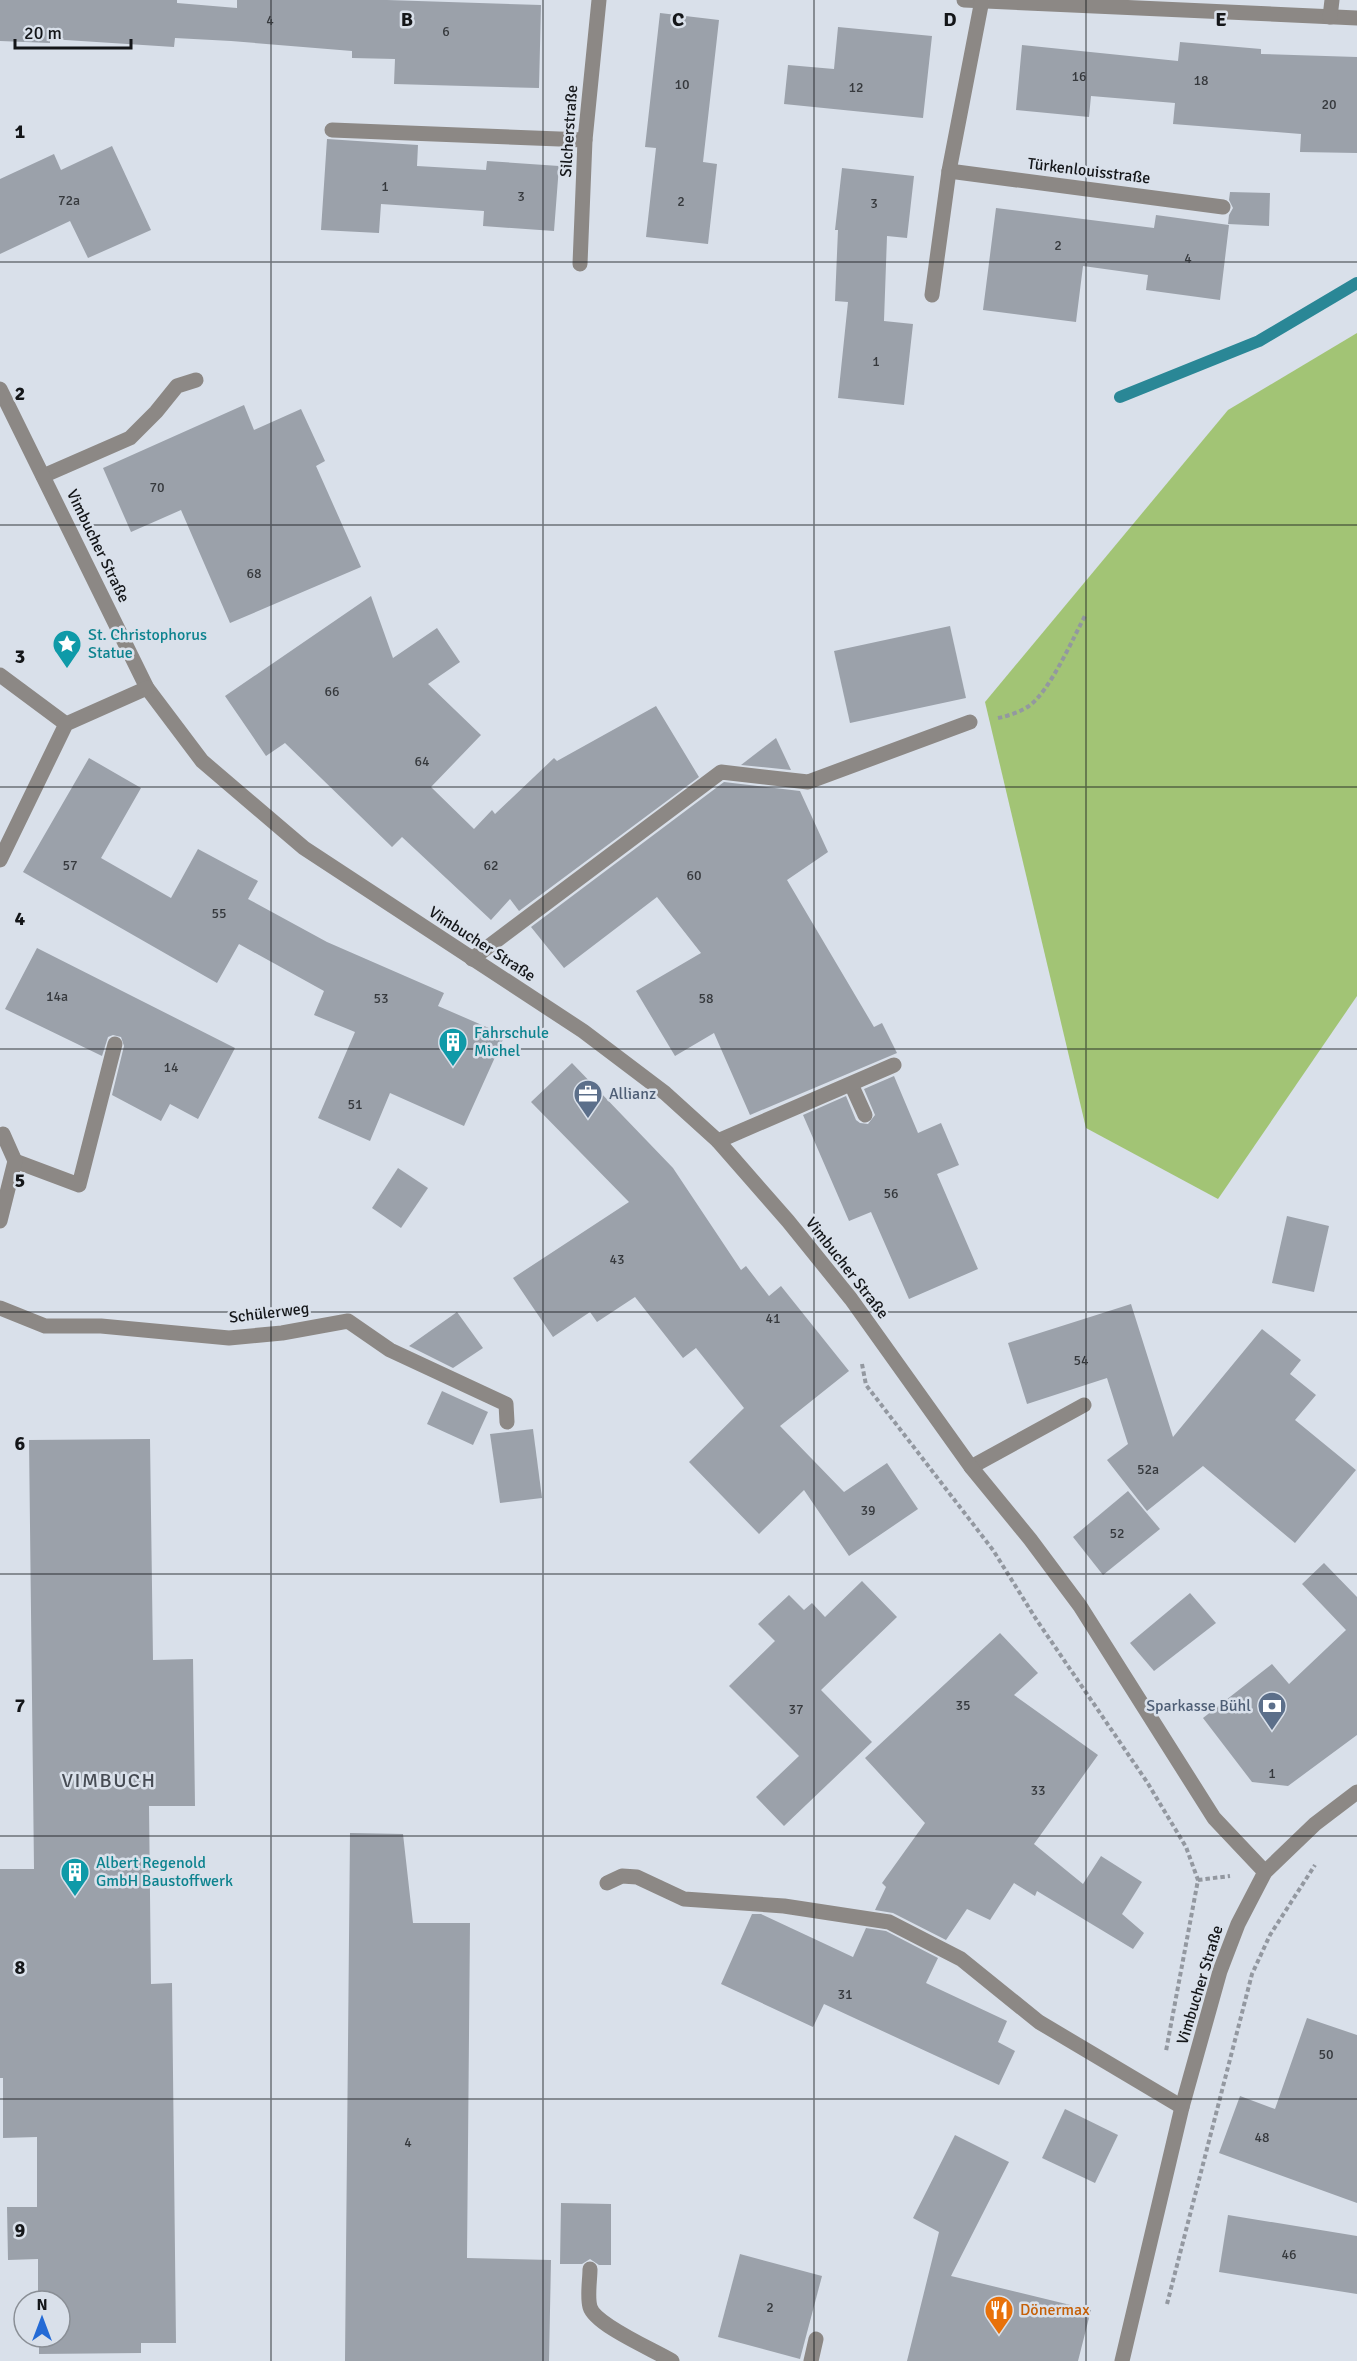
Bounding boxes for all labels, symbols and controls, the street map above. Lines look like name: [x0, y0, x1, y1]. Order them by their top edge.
text: B: [401, 7, 413, 32]
text: C: [672, 7, 684, 32]
text: D: [943, 7, 957, 32]
text: E: [1215, 7, 1227, 32]
scale bar: [15, 12, 130, 50]
house number: 4: [266, 12, 274, 29]
text: 20 m: [24, 22, 62, 44]
house number: 6: [442, 23, 450, 40]
house number: 16: [1071, 68, 1087, 85]
house number: 18: [1193, 72, 1209, 89]
house number: 10: [674, 76, 690, 93]
house number: 12: [848, 79, 864, 96]
street label: Silcherstraße: [556, 84, 582, 178]
house number: 20: [1321, 96, 1337, 113]
text: 1: [15, 119, 26, 144]
street label: Türkenlouisstraße: [1026, 154, 1152, 188]
house number: 1: [381, 178, 389, 195]
house number: 3: [517, 188, 525, 205]
house number: 72a: [58, 192, 80, 209]
house number: 2: [677, 193, 685, 210]
house number: 3: [870, 195, 878, 212]
house number: 2: [1054, 237, 1062, 254]
house number: 4: [1184, 250, 1192, 267]
house number: 1: [872, 353, 880, 370]
text: 2: [15, 381, 25, 406]
house number: 70: [149, 479, 165, 496]
street label: Vimbucher Straße: [62, 486, 134, 606]
house number: 68: [246, 565, 262, 582]
place label: St. Christophorus Statue: [88, 625, 207, 663]
place icon: St. Christophorus Statue: [51, 628, 83, 670]
text: 3: [15, 644, 25, 669]
house number: 66: [324, 683, 340, 700]
house number: 64: [414, 753, 430, 770]
house number: 57: [62, 857, 78, 874]
house number: 62: [483, 857, 499, 874]
house number: 60: [686, 867, 702, 884]
street label: Vimbucher Straße: [425, 902, 539, 986]
house number: 55: [211, 905, 227, 922]
text: 4: [15, 906, 26, 931]
house number: 14a: [46, 988, 68, 1005]
house number: 53: [373, 990, 389, 1007]
house number: 58: [698, 990, 714, 1007]
place label: Fahrschule Michel: [474, 1023, 549, 1061]
building icon: Fahrschule Michel: [437, 1026, 469, 1068]
house number: 14: [163, 1059, 179, 1076]
office icon: Allianz: [572, 1078, 604, 1120]
place label: Allianz: [609, 1084, 656, 1104]
house number: 51: [347, 1096, 363, 1113]
text: 5: [15, 1168, 25, 1193]
house number: 56: [883, 1185, 899, 1202]
street label: Vimbucher Straße: [801, 1213, 893, 1323]
house number: 43: [609, 1251, 625, 1268]
street label: Schülerweg: [228, 1298, 310, 1328]
house number: 41: [765, 1310, 781, 1327]
house number: 54: [1073, 1352, 1089, 1369]
text: 6: [15, 1431, 26, 1456]
house number: 52a: [1137, 1461, 1159, 1478]
house number: 39: [860, 1502, 876, 1519]
house number: 52: [1109, 1525, 1125, 1542]
bank icon: Sparkasse Bühl: [1256, 1690, 1288, 1732]
text: 7: [15, 1693, 26, 1718]
place label: Sparkasse Bühl: [1146, 1696, 1251, 1716]
house number: 35: [955, 1697, 971, 1714]
house number: 37: [788, 1701, 804, 1718]
house number: 1: [1268, 1765, 1276, 1782]
district label: VIMBUCH: [62, 1768, 156, 1793]
house number: 33: [1030, 1782, 1046, 1799]
place label: Albert Regenold GmbH Baustoffwerk: [96, 1853, 233, 1891]
building icon: Albert Regenold GmbH Baustoffwerk: [59, 1856, 91, 1898]
street label: Vimbucher Straße: [1172, 1923, 1228, 2047]
text: 8: [15, 1955, 26, 1980]
house number: 31: [837, 1986, 853, 2003]
house number: 50: [1318, 2046, 1334, 2063]
house number: 48: [1254, 2129, 1270, 2146]
house number: 4: [404, 2134, 412, 2151]
text: 9: [15, 2218, 26, 2243]
house number: 46: [1281, 2246, 1297, 2263]
north arrow: [12, 2289, 72, 2349]
restaurant icon: Dönermax: [983, 2294, 1015, 2336]
text: N: [36, 2295, 48, 2315]
house number: 2: [766, 2299, 774, 2316]
place label: Dönermax: [1020, 2300, 1090, 2320]

